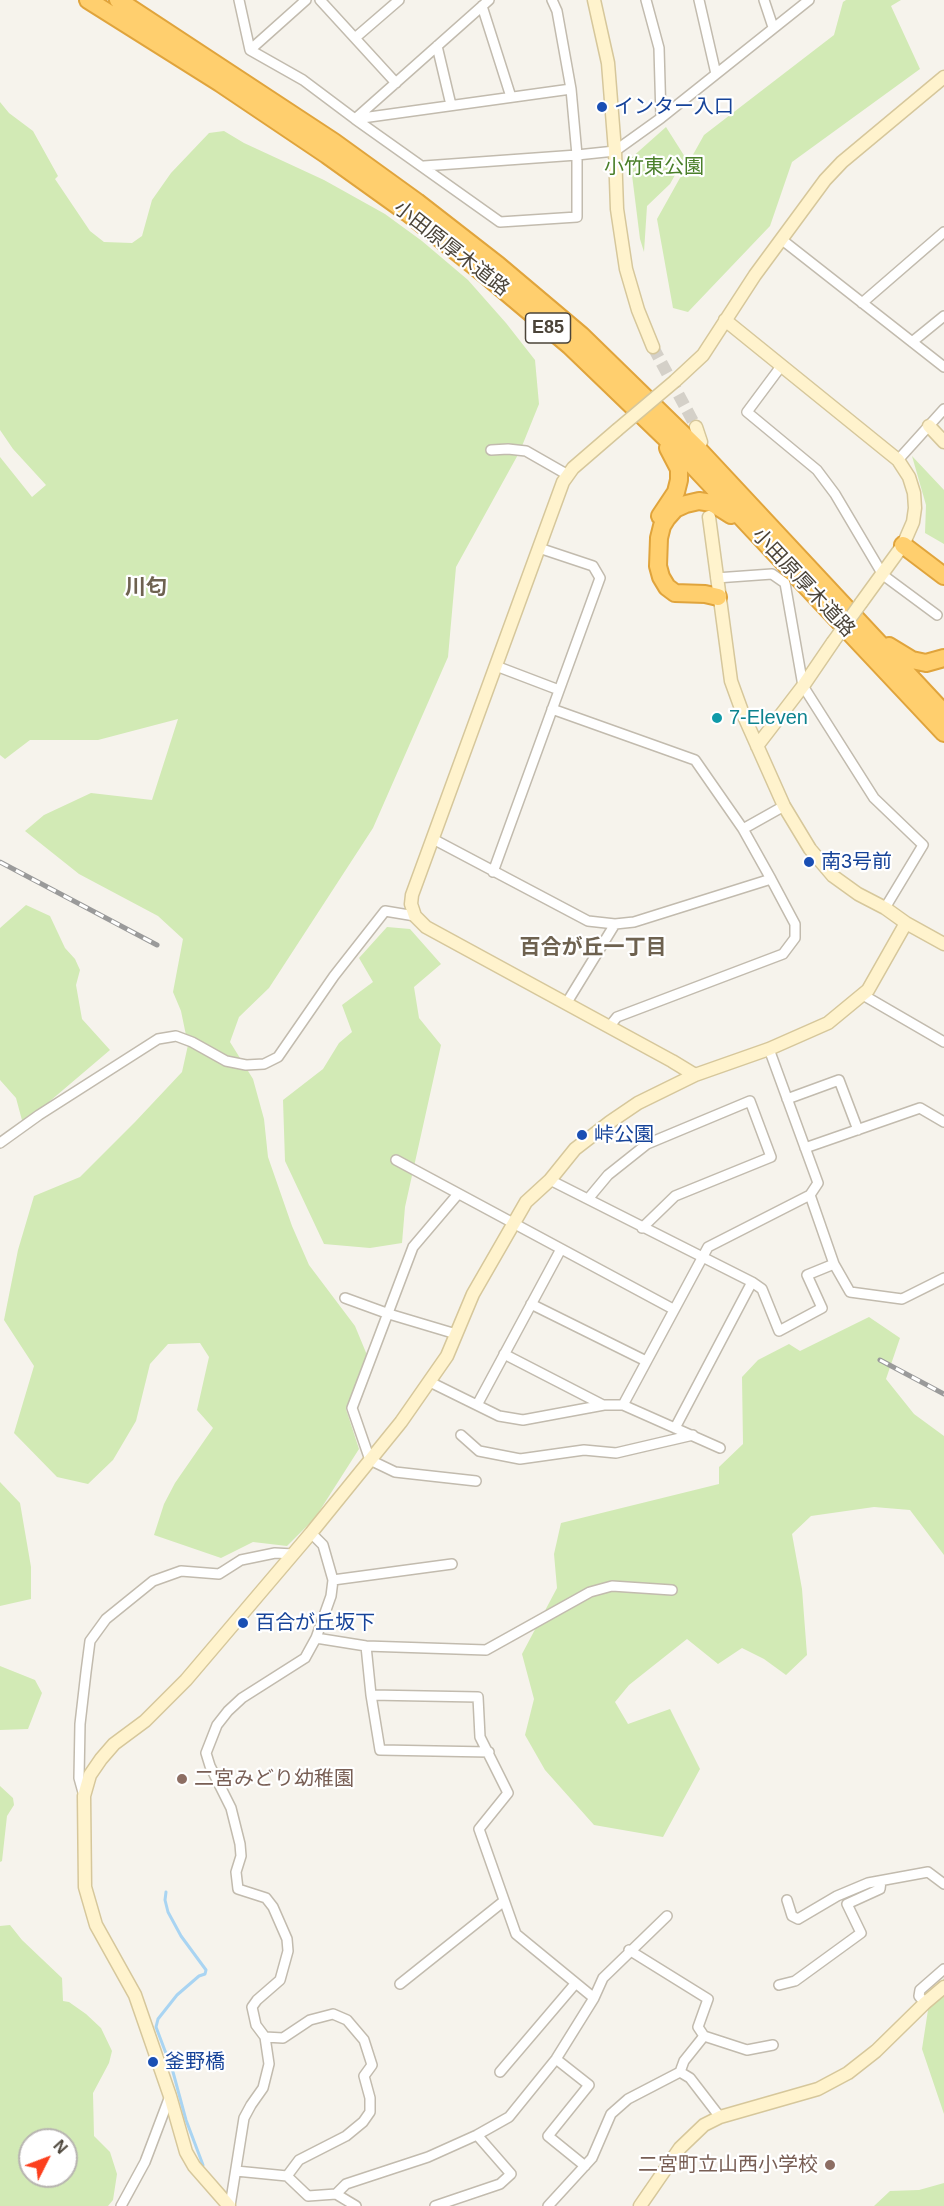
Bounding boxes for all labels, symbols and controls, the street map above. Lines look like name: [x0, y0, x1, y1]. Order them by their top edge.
place label: インター入口: [614, 95, 734, 119]
marker: インター入口: [595, 100, 609, 114]
park label: 小竹東公園: [604, 155, 704, 179]
street label: 小田原厚木道路: [388, 196, 514, 302]
road number: E85: [526, 313, 570, 343]
street label: 小田原厚木道路: [746, 524, 860, 642]
district label: 川匂: [125, 575, 167, 601]
place label: 7-Eleven: [729, 706, 808, 730]
marker: 7-Eleven: [710, 711, 724, 725]
place label: 南3号前: [821, 850, 892, 874]
marker: 南3号前: [802, 855, 816, 869]
district label: 百合が丘一丁目: [520, 935, 666, 961]
place label: 峠公園: [594, 1123, 654, 1147]
marker: 峠公園: [575, 1128, 589, 1142]
place label: 百合が丘坂下: [255, 1611, 375, 1635]
marker: 百合が丘坂下: [236, 1616, 250, 1630]
place label: 二宮みどり幼稚園: [194, 1767, 354, 1791]
marker: 二宮みどり幼稚園: [175, 1772, 189, 1786]
place label: 釜野橋: [165, 2050, 225, 2074]
marker: 釜野橋: [146, 2055, 160, 2069]
north arrow: [18, 2128, 78, 2188]
text: N: [50, 2137, 70, 2157]
place label: 二宮町立山西小学校: [638, 2153, 818, 2177]
marker: 二宮町立山西小学校: [823, 2158, 837, 2172]

